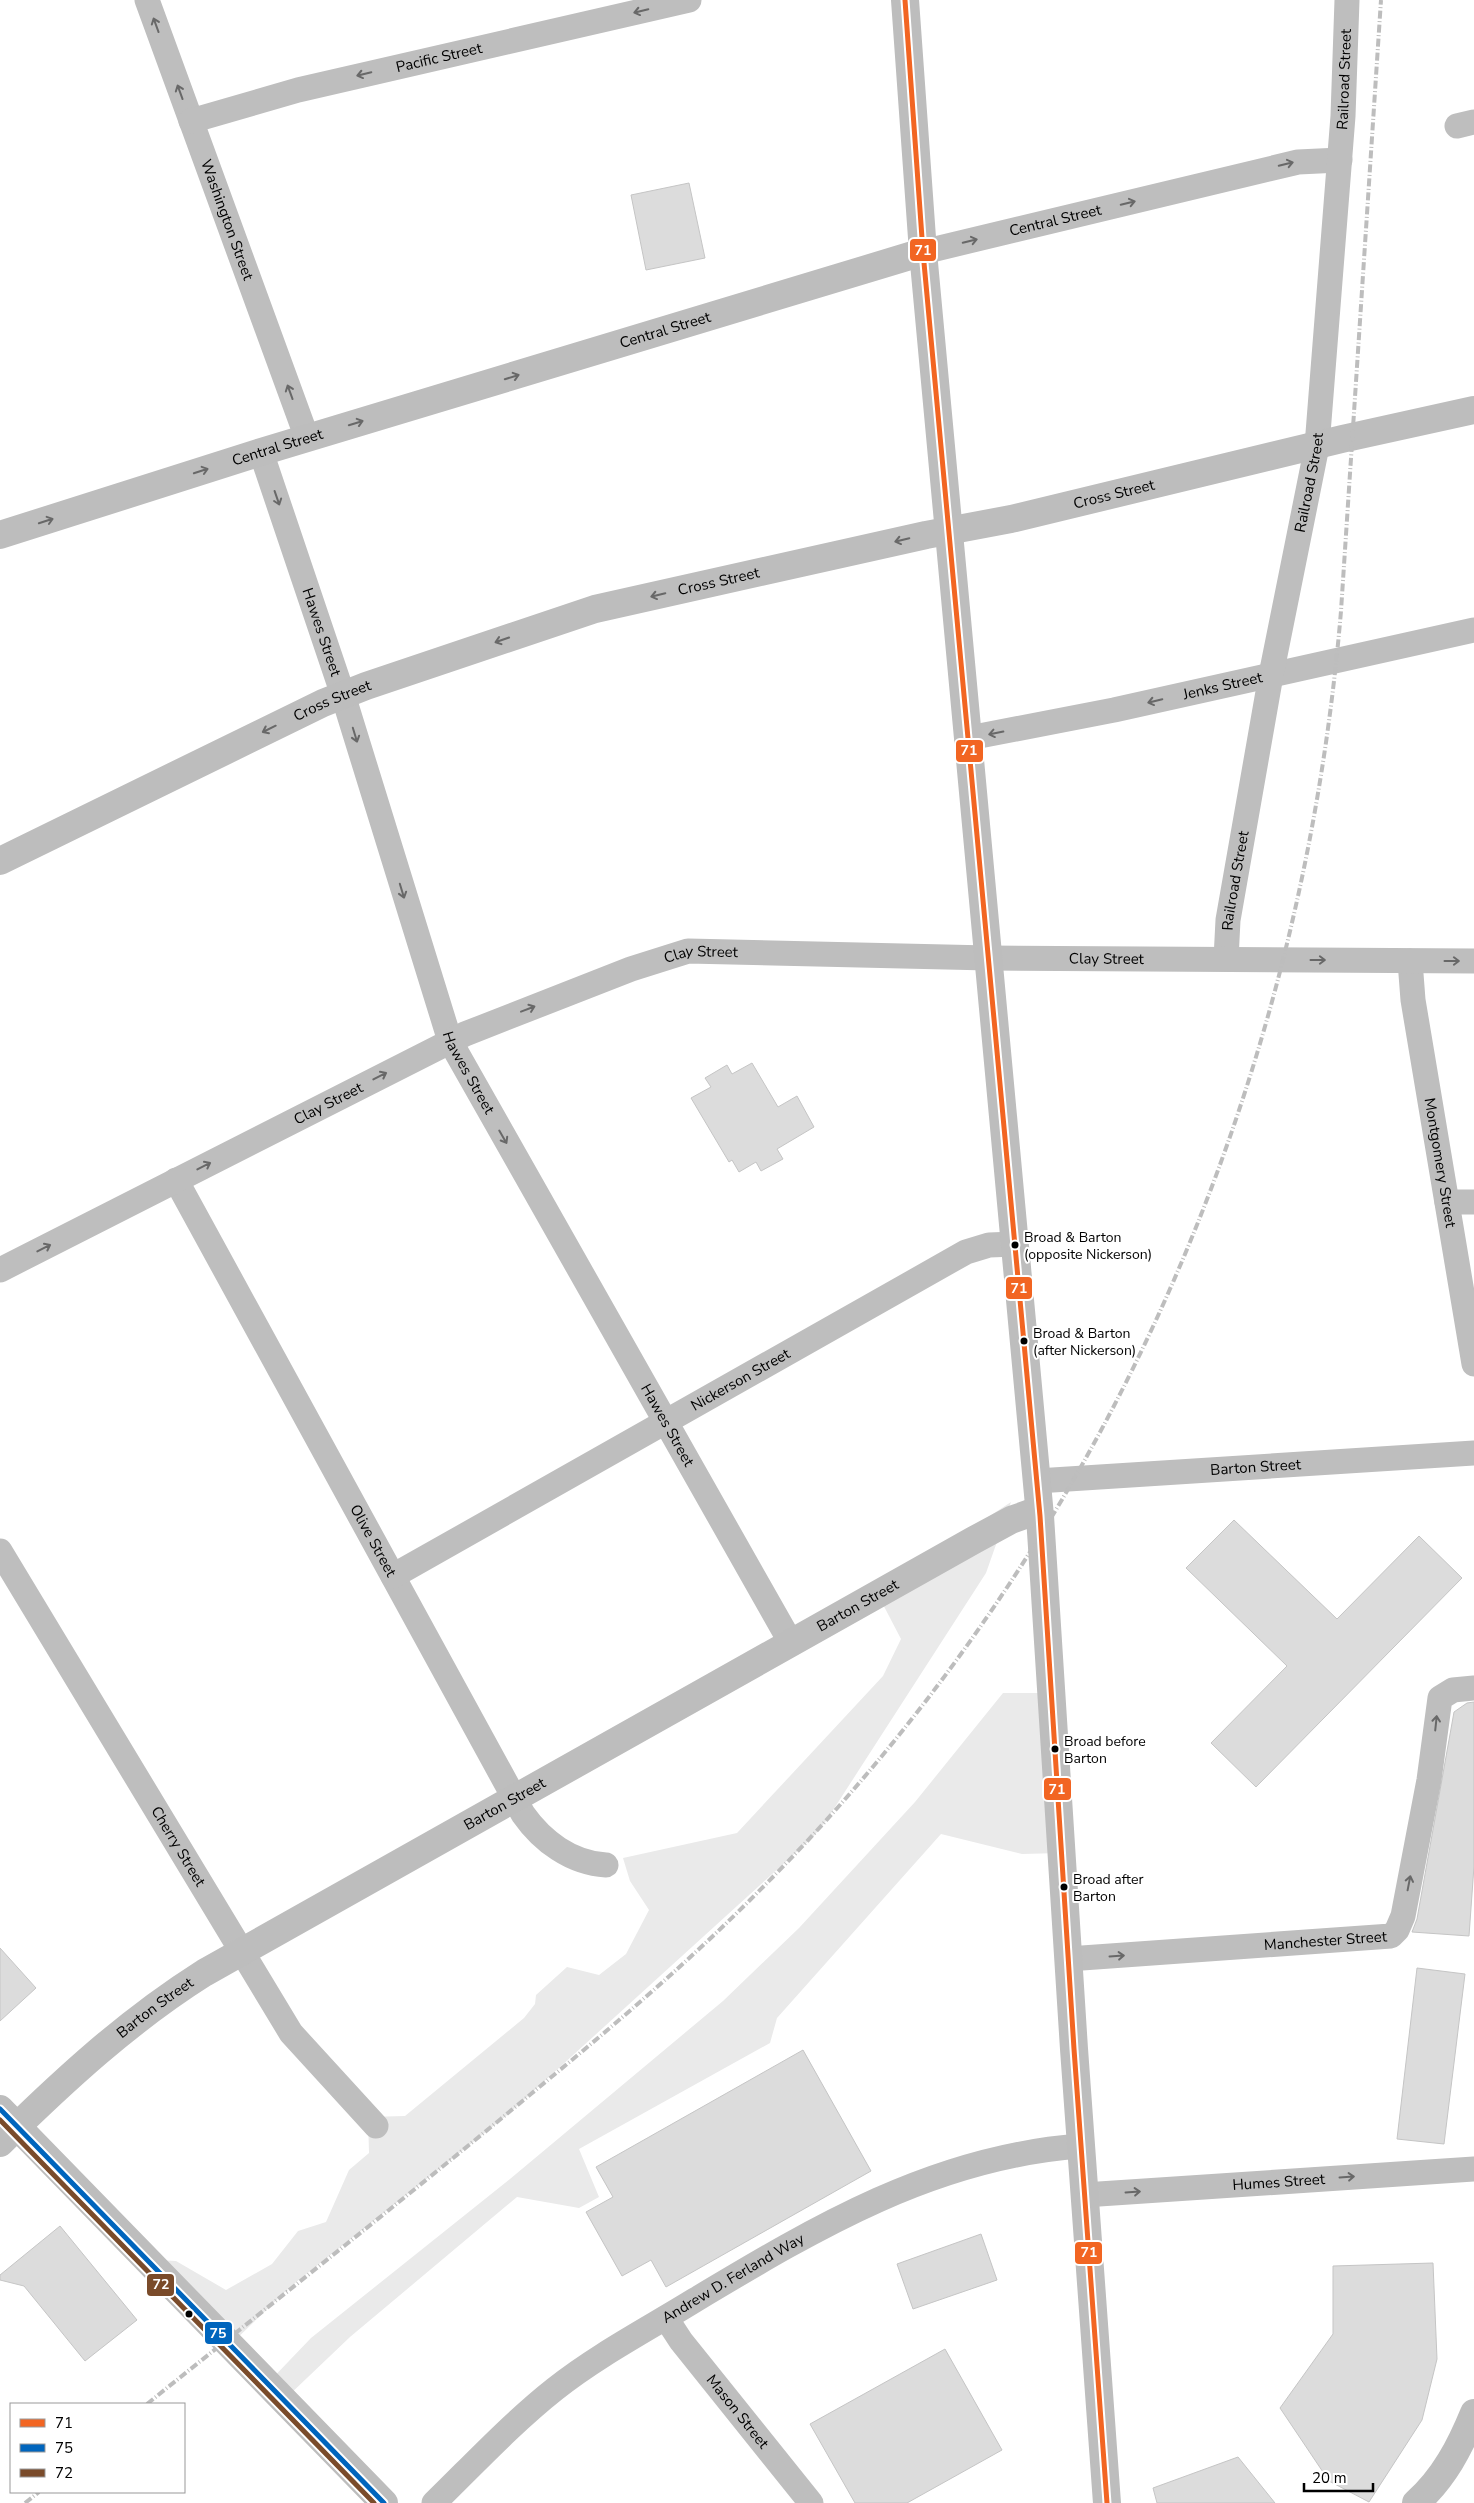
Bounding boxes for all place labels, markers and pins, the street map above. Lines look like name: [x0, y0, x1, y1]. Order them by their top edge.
place label: Broad & Barton (opposite Nickerson): [1024, 1228, 1152, 1264]
marker: Broad & Barton (opposite Nickerson): [1010, 1240, 1020, 1250]
place label: Broad & Barton (after Nickerson): [1033, 1324, 1136, 1360]
marker: Broad & Barton (after Nickerson): [1019, 1336, 1029, 1346]
place label: Broad before Barton: [1064, 1732, 1146, 1768]
marker: Broad before Barton: [1050, 1744, 1060, 1754]
place label: Broad after Barton: [1073, 1870, 1143, 1906]
marker: Broad after Barton: [1059, 1882, 1069, 1892]
unlabelled marker: [184, 2309, 194, 2319]

